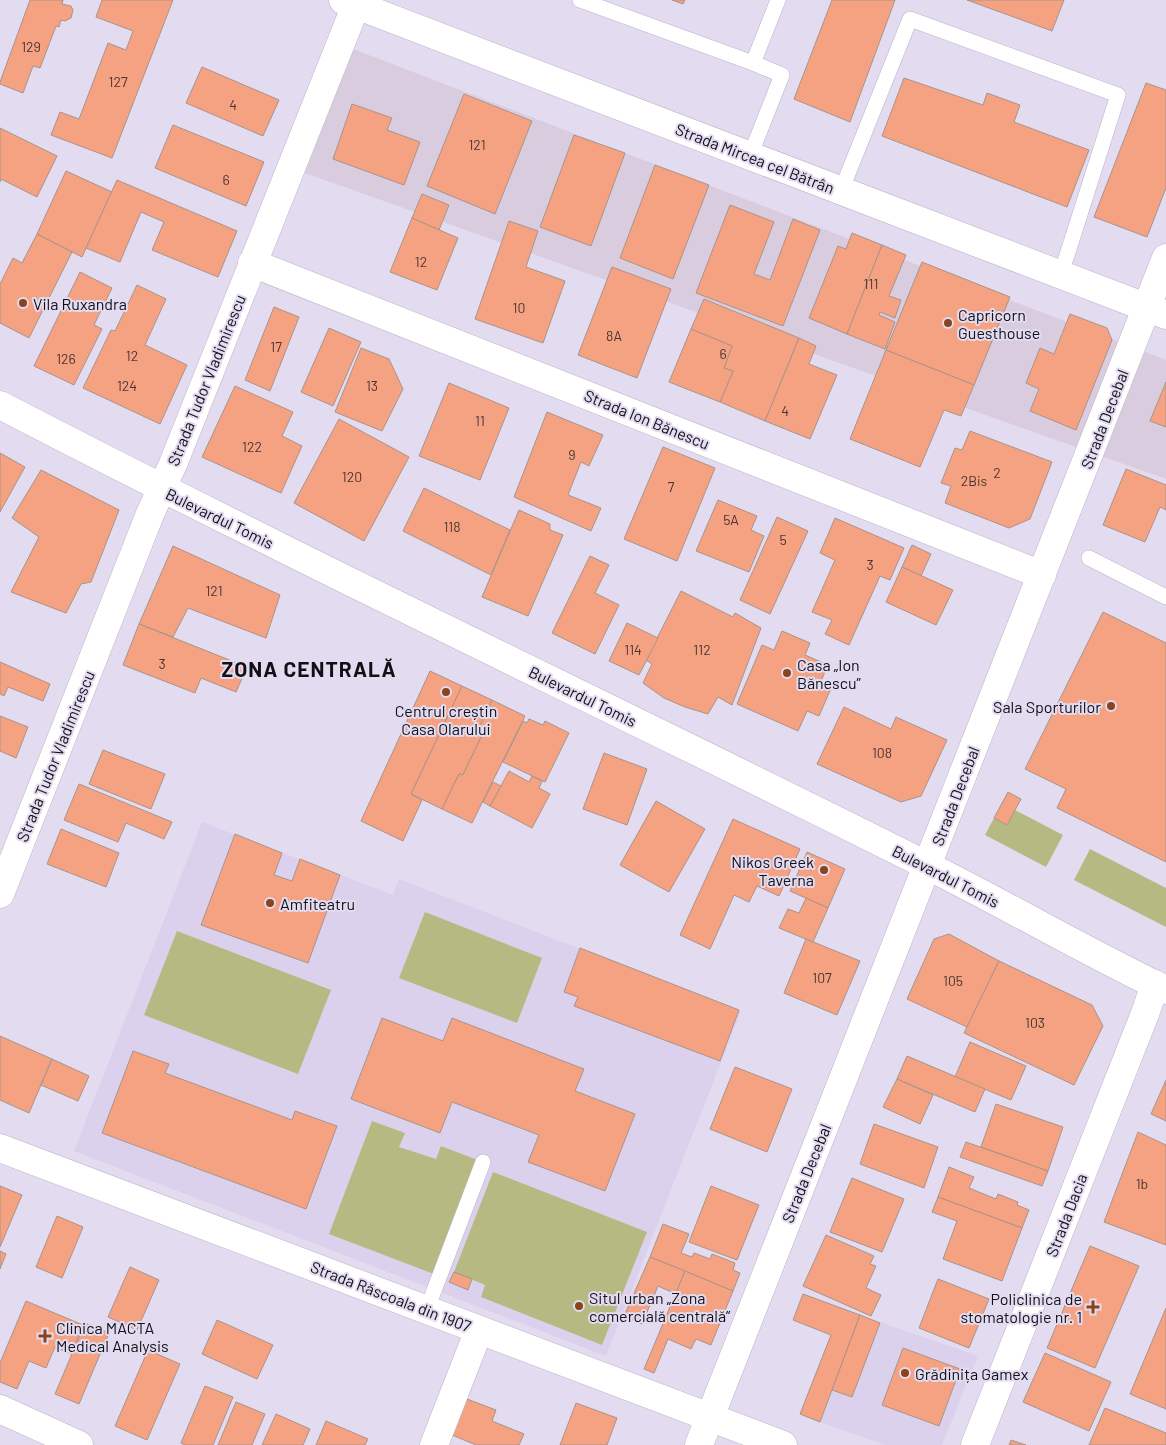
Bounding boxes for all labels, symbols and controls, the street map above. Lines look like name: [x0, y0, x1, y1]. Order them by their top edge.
house number: 129: [21, 38, 41, 55]
house number: 127: [108, 73, 128, 90]
house number: 4: [229, 96, 237, 113]
street label: Strada Mircea cel Bătrân: [673, 119, 837, 197]
house number: 121: [468, 136, 486, 153]
house number: 6: [222, 171, 230, 188]
house number: 12: [415, 253, 427, 270]
house number: 111: [864, 275, 878, 292]
street label: Strada Tudor Vladimirescu: [163, 292, 249, 468]
place label: Vila Ruxandra: [33, 294, 127, 313]
marker: Vila Ruxandra: [17, 297, 29, 309]
house number: 10: [513, 299, 525, 316]
place label: Capricorn Guesthouse: [958, 305, 1040, 342]
marker: Capricorn Guesthouse: [942, 317, 954, 329]
house number: 8A: [606, 327, 622, 344]
house number: 17: [270, 338, 282, 355]
house number: 6: [719, 345, 727, 362]
house number: 12: [126, 347, 138, 364]
house number: 126: [56, 350, 76, 367]
street label: Strada Decebal: [1076, 367, 1132, 471]
house number: 124: [117, 377, 137, 394]
house number: 13: [366, 377, 378, 394]
street label: Strada Ion Bănescu: [582, 385, 712, 453]
house number: 4: [781, 402, 789, 419]
house number: 11: [475, 412, 485, 429]
house number: 122: [242, 438, 262, 455]
house number: 9: [568, 446, 576, 463]
house number: 2: [993, 464, 1001, 481]
house number: 120: [342, 468, 362, 485]
house number: 2Bis: [961, 472, 988, 489]
house number: 7: [668, 478, 675, 495]
street label: Bulevardul Tomis: [163, 484, 277, 552]
house number: 5A: [723, 511, 739, 528]
house number: 118: [443, 518, 461, 535]
house number: 5: [779, 531, 787, 548]
house number: 3: [866, 556, 874, 573]
house number: 121: [205, 582, 223, 599]
house number: 114: [624, 641, 642, 658]
house number: 112: [693, 641, 711, 658]
house number: 3: [158, 655, 166, 672]
place label: Casa „Ion Bănescu”: [797, 655, 862, 692]
district label: ZONA CENTRALĂ: [221, 656, 397, 681]
street label: Bulevardul Tomis: [526, 662, 640, 730]
marker: Casa „Ion Bănescu”: [781, 667, 793, 679]
street label: Strada Tudor Vladimirescu: [12, 668, 98, 844]
marker: Centrul creștin Casa Olarului: [440, 686, 452, 698]
place label: Sala Sporturilor: [993, 697, 1101, 716]
marker: Sala Sporturilor: [1105, 700, 1117, 712]
place label: Centrul creștin Casa Olarului: [395, 701, 497, 738]
house number: 108: [872, 744, 892, 761]
street label: Strada Decebal: [927, 744, 983, 848]
street label: Bulevardul Tomis: [889, 841, 1003, 911]
place label: Nikos Greek Taverna: [731, 852, 814, 889]
marker: Nikos Greek Taverna: [818, 864, 830, 876]
place label: Amfiteatru: [280, 894, 355, 913]
marker: Amfiteatru: [264, 897, 276, 909]
house number: 107: [812, 969, 832, 986]
house number: 105: [943, 972, 963, 989]
house number: 103: [1025, 1014, 1045, 1031]
street label: Strada Decebal: [778, 1121, 834, 1225]
street label: Strada Dacia: [1041, 1171, 1091, 1259]
house number: 1b: [1136, 1175, 1148, 1192]
street label: Strada Răscoala din 1907: [308, 1257, 474, 1336]
place label: Situl urban „Zona comercială centrală”: [589, 1288, 731, 1325]
place label: Policlinica de stomatologie nr. 1: [960, 1289, 1082, 1326]
marker: Situl urban „Zona comercială centrală”: [573, 1300, 585, 1312]
marker: Policlinica de stomatologie nr. 1: [1086, 1300, 1100, 1314]
place label: Clinica MACTA Medical Analysis: [56, 1318, 169, 1355]
marker: Clinica MACTA Medical Analysis: [38, 1329, 52, 1343]
place label: Grădinița Gamex: [915, 1364, 1029, 1383]
marker: Grădinița Gamex: [899, 1367, 911, 1379]

